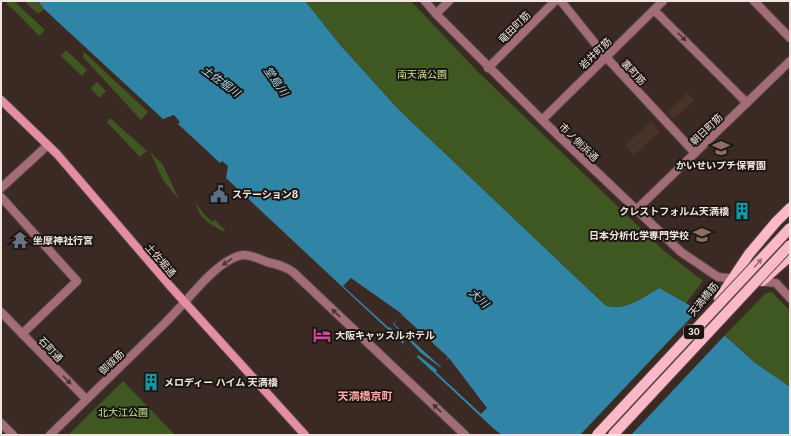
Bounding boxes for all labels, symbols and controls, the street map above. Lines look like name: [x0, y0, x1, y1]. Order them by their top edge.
street label: 竜田町筋: [496, 9, 532, 45]
one-way arrow: [677, 32, 687, 42]
street label: 岩井町筋: [576, 35, 614, 71]
street label: 裏町筋: [619, 57, 649, 87]
water label: 土佐堀川: [199, 62, 244, 100]
water label: 堂島川: [261, 63, 292, 99]
park label: 南天満公園: [397, 68, 447, 80]
street label: 朝日町筋: [687, 111, 725, 147]
street label: 市ノ側浜通: [557, 120, 601, 164]
school or university icon: かいせいプチ保育園: [711, 138, 731, 158]
place label: かいせいプチ保育園: [676, 159, 766, 171]
public building icon: ステーション8: [209, 184, 229, 204]
place label: ステーション8: [232, 188, 299, 200]
building icon: クレストフォルム天満橋: [732, 201, 752, 221]
place label: クレストフォルム天満橋: [619, 205, 729, 217]
school or university icon: 日本分析化学専門学校: [692, 225, 712, 245]
place label: 日本分析化学専門学校: [589, 229, 689, 241]
temple icon: 坐摩神社行宮: [10, 230, 30, 250]
place label: 坐摩神社行宮: [33, 234, 93, 246]
street label: 土佐堀通: [143, 241, 179, 279]
one-way arrow: [221, 258, 232, 266]
one-way arrow: [753, 258, 763, 268]
street label: 天満橋筋: [686, 280, 720, 318]
water label: 大川: [466, 285, 493, 311]
one-way arrow: [331, 308, 341, 318]
hotel icon: 大阪キャッスルホテル: [312, 325, 332, 345]
road number: 30: [684, 325, 704, 339]
place label: 大阪キャッスルホテル: [335, 329, 435, 341]
street label: 石町通: [36, 334, 66, 364]
street label: 御祓筋: [96, 347, 126, 377]
building icon: メロディー ハイム 天満橋: [141, 372, 161, 392]
one-way arrow: [62, 375, 72, 385]
place label: メロディー ハイム 天満橋: [164, 376, 278, 388]
district label: 天満橋京町: [338, 389, 393, 403]
one-way arrow: [432, 403, 442, 413]
park label: 北大江公園: [98, 406, 148, 418]

